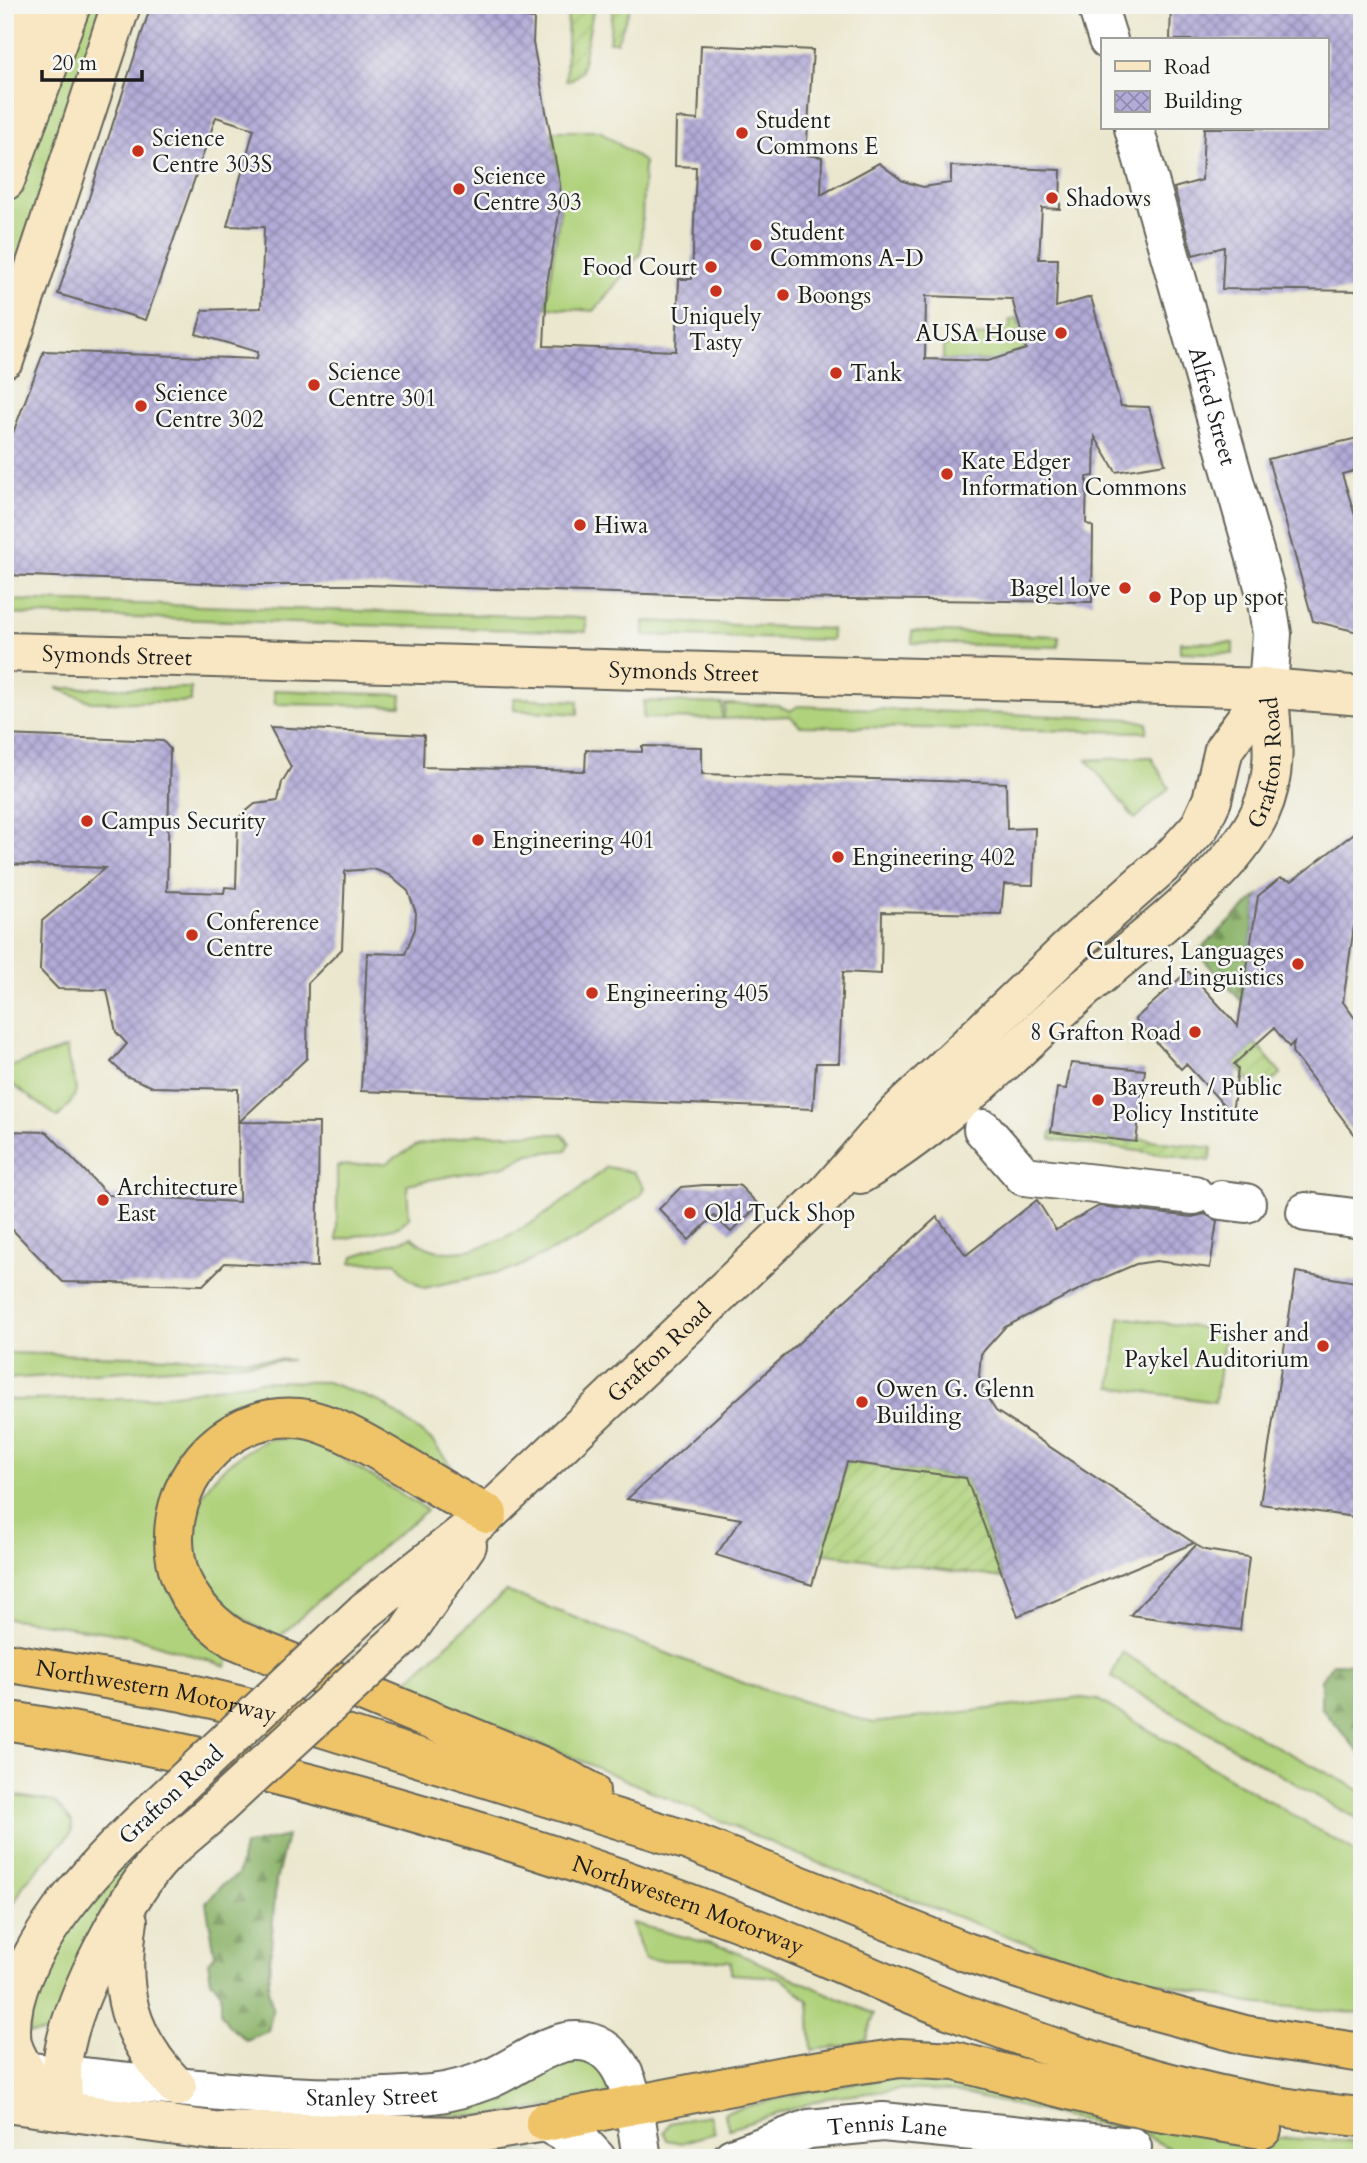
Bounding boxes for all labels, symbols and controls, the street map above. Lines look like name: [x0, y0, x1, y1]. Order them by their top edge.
scale bar: [42, 38, 142, 82]
legend: [1101, 38, 1328, 130]
text: 20 m: [52, 49, 97, 78]
text: Road: [1164, 53, 1210, 82]
text: Building: [1164, 87, 1242, 116]
place label: Student Commons E: [756, 105, 879, 162]
place label: Science Centre 303S: [152, 123, 272, 180]
marker: Student Commons E: [734, 125, 750, 141]
marker: Science Centre 303S: [130, 143, 146, 159]
place label: Science Centre 303: [473, 161, 582, 218]
marker: Science Centre 303: [451, 181, 467, 197]
place label: Shadows: [1066, 183, 1151, 214]
marker: Shadows: [1044, 190, 1060, 206]
place label: Student Commons A-D: [770, 217, 924, 274]
marker: Student Commons A-D: [748, 237, 764, 253]
place label: Food Court: [582, 252, 697, 283]
marker: Food Court: [703, 259, 719, 275]
place label: Boongs: [797, 280, 871, 311]
marker: Uniquely Tasty: [708, 283, 724, 299]
marker: Boongs: [775, 287, 791, 303]
place label: Uniquely Tasty: [670, 301, 762, 358]
place label: AUSA House: [915, 318, 1047, 349]
marker: AUSA House: [1053, 325, 1069, 341]
street label: Alfred Street: [1181, 343, 1244, 469]
place label: Science Centre 301: [328, 357, 437, 414]
place label: Tank: [850, 358, 903, 389]
marker: Tank: [828, 365, 844, 381]
marker: Science Centre 301: [306, 377, 322, 393]
place label: Science Centre 302: [155, 378, 264, 435]
marker: Science Centre 302: [133, 398, 149, 414]
place label: Kate Edger Information Commons: [961, 446, 1187, 503]
marker: Kate Edger Information Commons: [939, 466, 955, 482]
place label: Hiwa: [594, 510, 648, 541]
marker: Hiwa: [572, 517, 588, 533]
place label: Bagel love: [1010, 573, 1111, 604]
marker: Bagel love: [1117, 580, 1133, 596]
place label: Pop up spot: [1169, 582, 1284, 613]
marker: Pop up spot: [1147, 589, 1163, 605]
street label: Symonds Street: [41, 638, 192, 673]
street label: Symonds Street: [608, 654, 759, 689]
street label: Grafton Road: [1239, 695, 1288, 834]
place label: Campus Security: [101, 806, 266, 837]
marker: Campus Security: [79, 813, 95, 829]
place label: Engineering 401: [492, 825, 655, 856]
marker: Engineering 401: [470, 832, 486, 848]
place label: Engineering 402: [852, 842, 1015, 873]
marker: Engineering 402: [830, 849, 846, 865]
place label: Conference Centre: [206, 907, 319, 964]
marker: Conference Centre: [184, 927, 200, 943]
place label: Cultures, Languages and Linguistics: [1086, 936, 1284, 993]
marker: Cultures, Languages and Linguistics: [1290, 956, 1306, 972]
place label: Engineering 405: [606, 978, 769, 1009]
marker: Engineering 405: [584, 985, 600, 1001]
place label: 8 Grafton Road: [1030, 1017, 1182, 1048]
marker: 8 Grafton Road: [1187, 1024, 1203, 1040]
place label: Bayreuth / Public Policy Institute: [1112, 1072, 1282, 1129]
marker: Bayreuth / Public Policy Institute: [1090, 1092, 1106, 1108]
place label: Architecture East: [117, 1172, 238, 1229]
marker: Architecture East: [95, 1192, 111, 1208]
place label: Old Tuck Shop: [704, 1198, 855, 1229]
marker: Old Tuck Shop: [682, 1205, 698, 1221]
street label: Grafton Road: [600, 1295, 718, 1409]
place label: Fisher and Paykel Auditorium: [1124, 1318, 1310, 1375]
marker: Fisher and Paykel Auditorium: [1315, 1338, 1331, 1354]
place label: Owen G. Glenn Building: [876, 1374, 1035, 1431]
marker: Owen G. Glenn Building: [854, 1394, 870, 1410]
street label: Northwestern Motorway: [33, 1652, 280, 1729]
street label: Grafton Road: [112, 1738, 231, 1852]
street label: Northwestern Motorway: [568, 1847, 809, 1962]
street label: Stanley Street: [305, 2078, 439, 2113]
street label: Tennis Lane: [826, 2106, 949, 2144]

